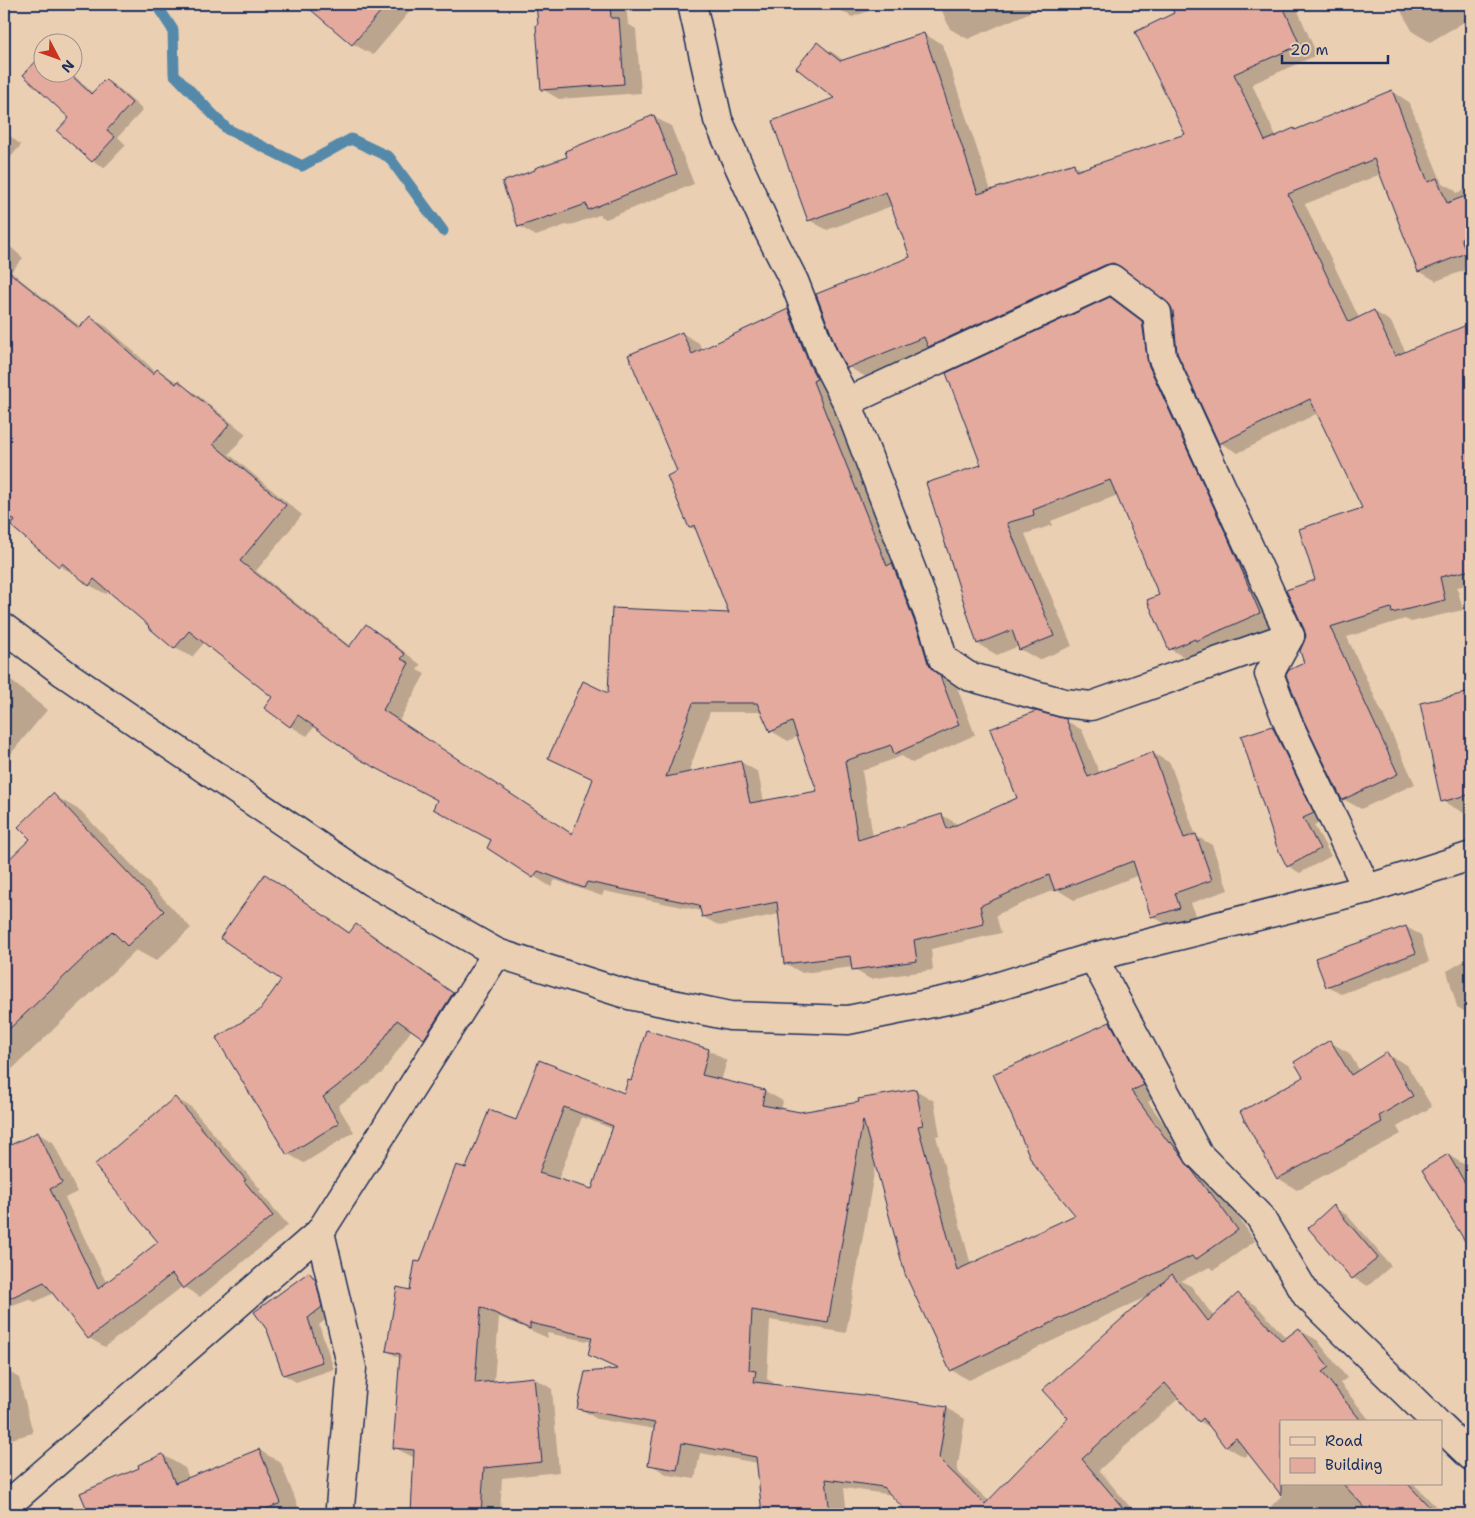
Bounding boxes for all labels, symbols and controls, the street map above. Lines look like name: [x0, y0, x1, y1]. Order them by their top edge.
north arrow: [32, 32, 82, 82]
scale bar: [1282, 32, 1389, 64]
text: 20 m: [1290, 40, 1329, 60]
text: N: [57, 56, 78, 77]
legend: [1280, 1420, 1442, 1486]
text: Road: [1325, 1431, 1363, 1451]
text: Building: [1325, 1455, 1382, 1475]

